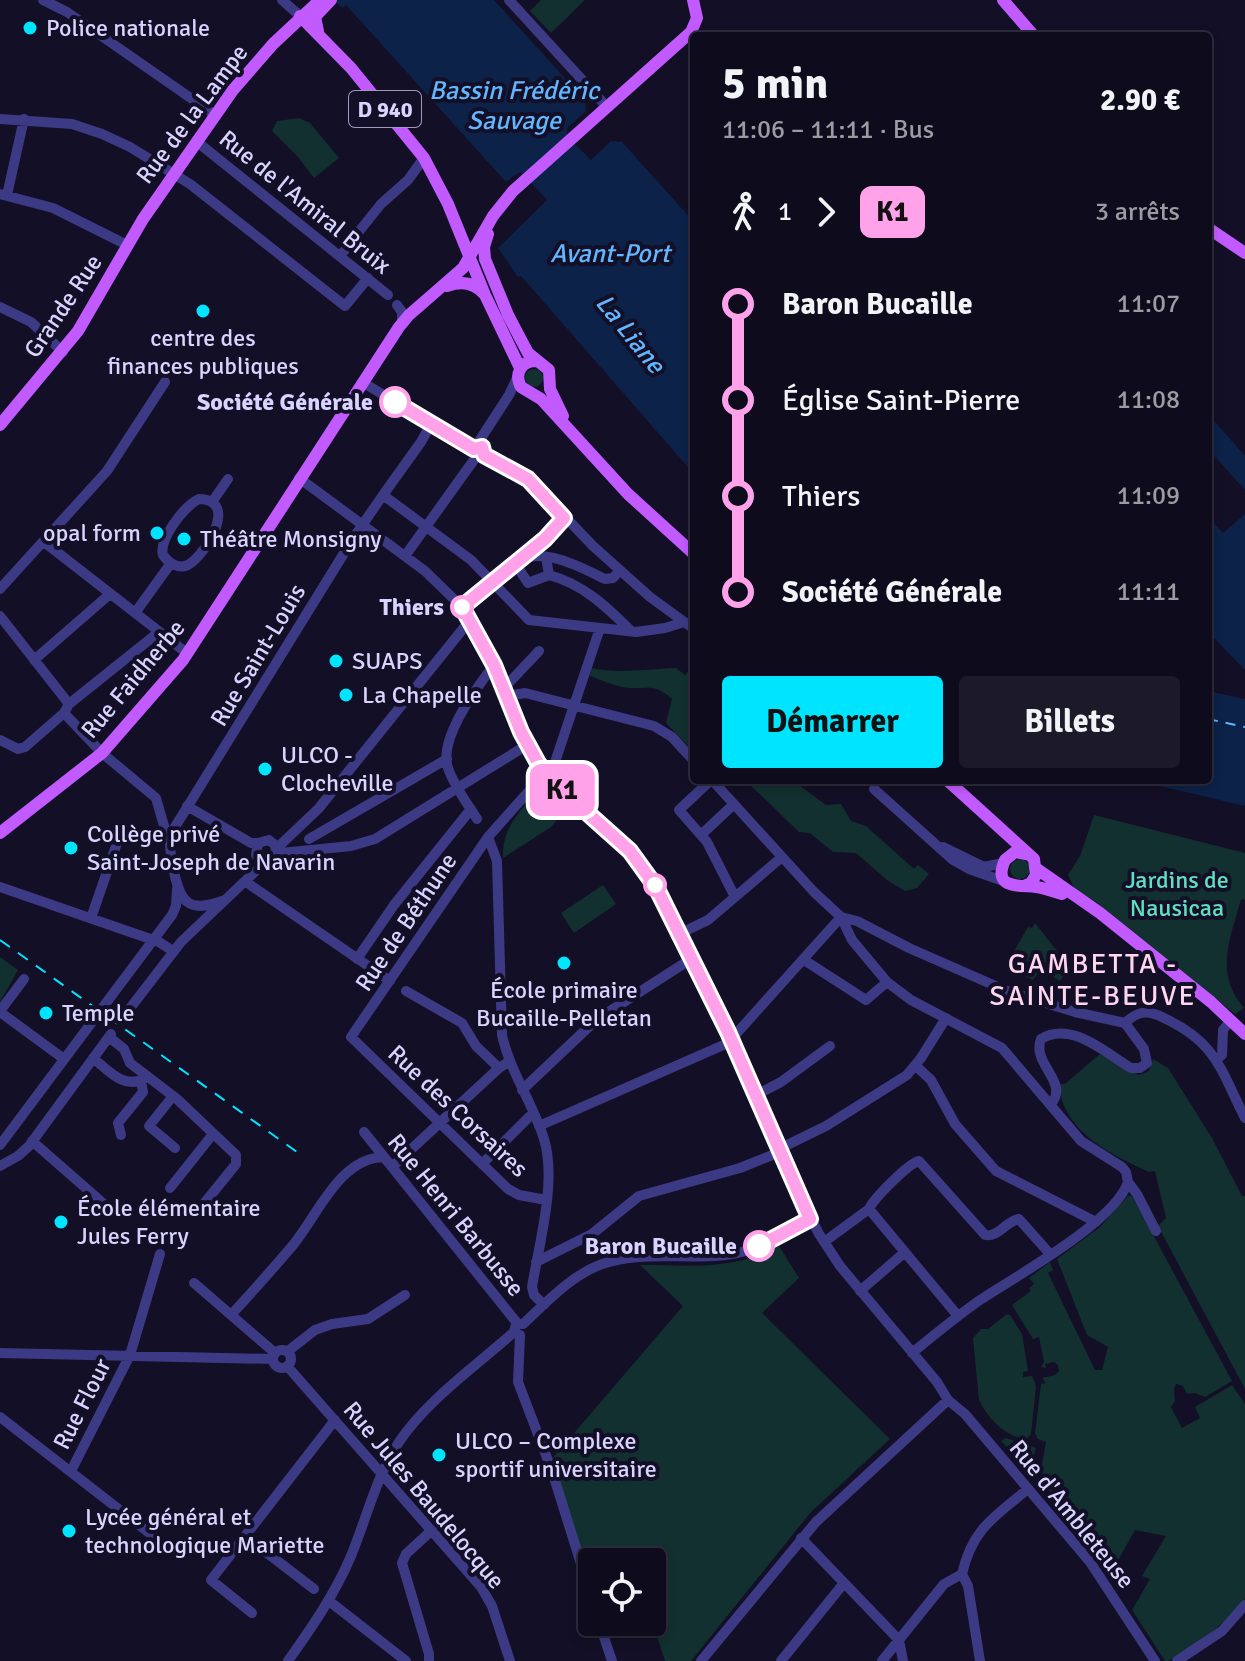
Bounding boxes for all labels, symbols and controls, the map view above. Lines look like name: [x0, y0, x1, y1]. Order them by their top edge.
place label: Police nationale: [46, 13, 210, 43]
marker: Police nationale: [21, 19, 39, 37]
street label: Rue de la Lampe: [130, 38, 254, 190]
text: 5 min: [722, 57, 828, 111]
water label: Bassin Frédéric Sauvage: [429, 75, 601, 137]
text: 2.90 €: [1100, 82, 1180, 119]
road number: D 940: [349, 91, 421, 127]
text: 11:06 – 11:11 · Bus: [722, 114, 934, 146]
street label: Rue de l'Amiral Bruix: [213, 124, 397, 280]
icon: walk: [722, 190, 766, 234]
icon: forward: [804, 190, 848, 234]
text: K1: [876, 195, 909, 229]
text: 1: [778, 196, 792, 228]
text: 3 arrêts: [1095, 196, 1180, 228]
water label: Avant-Port: [550, 238, 673, 270]
street label: Grande Rue: [17, 249, 109, 363]
text: Baron Bucaille: [782, 286, 973, 323]
water label: La Liane: [588, 288, 673, 382]
text: 11:07: [1117, 288, 1180, 320]
marker: centre des finances publiques: [194, 302, 212, 320]
place label: centre des finances publiques: [107, 323, 299, 381]
text: Église Saint-Pierre: [782, 382, 1020, 419]
text: 11:08: [1117, 384, 1180, 416]
place label: Société Générale: [197, 387, 373, 417]
marker: Société Générale: [380, 387, 410, 417]
text: Thiers: [782, 478, 860, 515]
text: 11:09: [1117, 480, 1180, 512]
place label: opal form: [43, 518, 141, 548]
marker: opal form: [148, 524, 166, 542]
place label: Théâtre Monsigny: [200, 524, 381, 554]
marker: Théâtre Monsigny: [175, 530, 193, 548]
text: Société Générale: [782, 574, 1002, 611]
text: 11:11: [1117, 576, 1180, 608]
street label: Rue Saint-Louis: [204, 578, 312, 732]
place label: Thiers: [380, 592, 444, 622]
marker: Thiers: [451, 596, 473, 618]
street label: Rue Faidherbe: [75, 613, 191, 745]
place label: SUAPS: [352, 646, 423, 676]
marker: SUAPS: [327, 652, 345, 670]
button: Démarrer: [722, 676, 943, 768]
button: Billets: [959, 676, 1180, 768]
place label: La Chapelle: [362, 680, 482, 710]
marker: La Chapelle: [337, 686, 355, 704]
place label: ULCO - Clocheville: [281, 740, 394, 798]
marker: ULCO - Clocheville: [256, 760, 274, 778]
line badge: K1: [526, 764, 598, 816]
text: K1: [546, 773, 578, 807]
place label: Collège privé Saint-Joseph de Navarin: [87, 819, 335, 877]
marker: Collège privé Saint-Joseph de Navarin: [62, 839, 80, 857]
street label: Rue de Béthune: [349, 847, 463, 997]
park label: Jardins de Nausicaa: [1125, 865, 1229, 923]
unlabelled marker: [644, 874, 666, 896]
district label: GAMBETTA - SAINTE-BEUVE: [990, 947, 1196, 1013]
marker: École primaire Bucaille-Pelletan: [555, 954, 573, 972]
place label: École primaire Bucaille-Pelletan: [476, 975, 652, 1033]
place label: Temple: [62, 998, 135, 1028]
marker: Temple: [37, 1004, 55, 1022]
street label: Rue des Corsaires: [382, 1038, 534, 1184]
street label: Rue Henri Barbusse: [381, 1127, 531, 1303]
place label: École élémentaire Jules Ferry: [77, 1193, 261, 1251]
marker: École élémentaire Jules Ferry: [52, 1213, 70, 1231]
place label: Baron Bucaille: [585, 1231, 737, 1261]
marker: Baron Bucaille: [744, 1231, 774, 1261]
street label: Rue Flour: [46, 1353, 118, 1454]
street label: Rue Jules Baudelocque: [337, 1395, 511, 1595]
place label: ULCO – Complexe sportif universitaire: [455, 1426, 657, 1484]
street label: Rue d'Ambleteuse: [1003, 1433, 1141, 1595]
marker: ULCO – Complexe sportif universitaire: [430, 1446, 448, 1464]
place label: Lycée général et technologique Mariette: [85, 1502, 325, 1560]
marker: Lycée général et technologique Mariette: [60, 1522, 78, 1540]
map controls: [578, 1548, 666, 1636]
button: locate: [578, 1548, 666, 1636]

